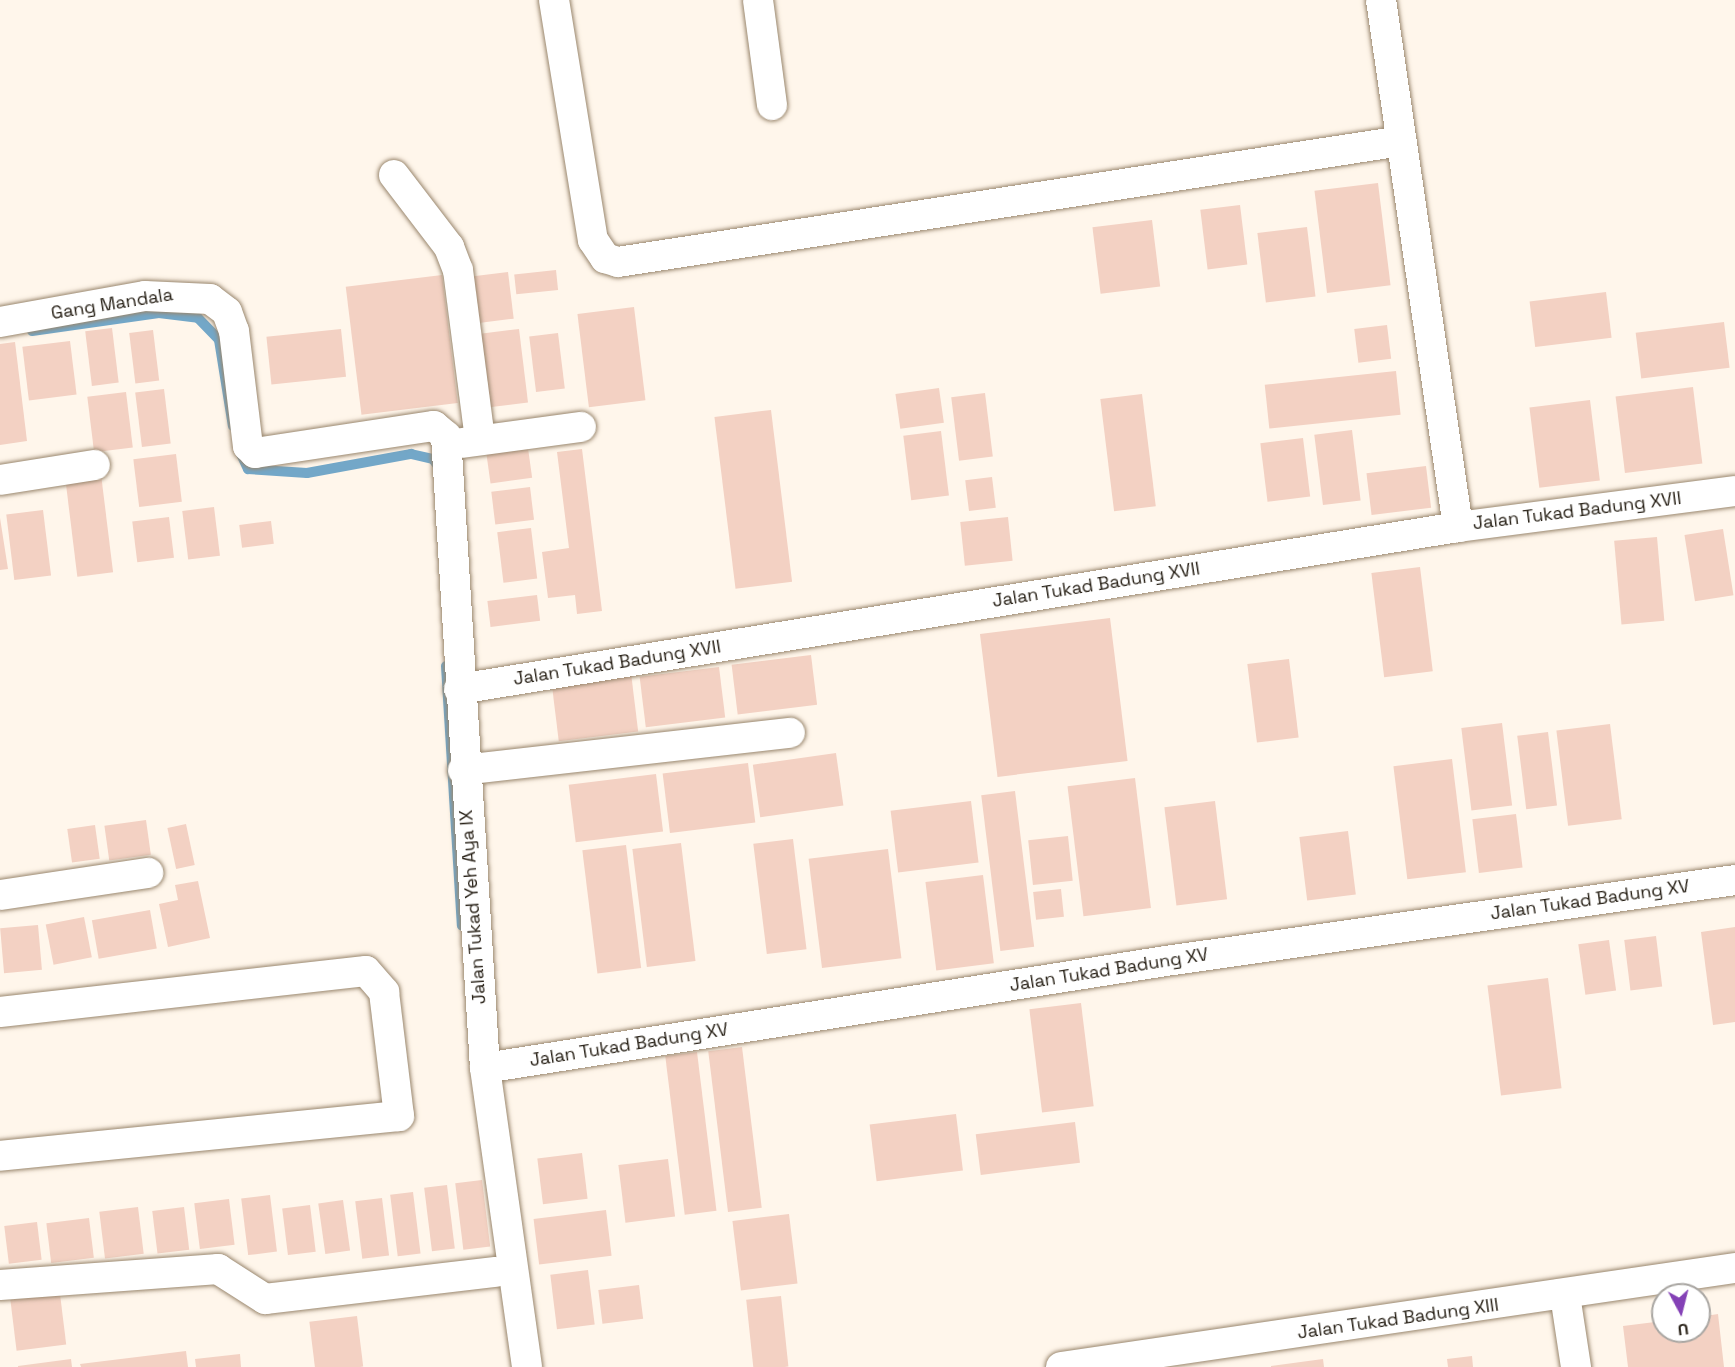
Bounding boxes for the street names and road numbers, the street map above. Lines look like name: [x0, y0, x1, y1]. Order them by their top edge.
street label: Gang Mandala: [50, 284, 174, 324]
street label: Jalan Tukad Badung XVII: [1471, 487, 1683, 535]
street label: Jalan Tukad Badung XVII: [990, 558, 1202, 612]
street label: Jalan Tukad Badung XVII: [511, 636, 723, 690]
street label: Jalan Tukad Yeh Aya IX: [455, 809, 491, 1005]
street label: Jalan Tukad Badung XV: [1489, 875, 1691, 925]
street label: Jalan Tukad Badung XV: [1008, 944, 1210, 996]
street label: Jalan Tukad Badung XV: [528, 1019, 730, 1071]
street label: Jalan Tukad Badung XIII: [1296, 1294, 1500, 1344]

